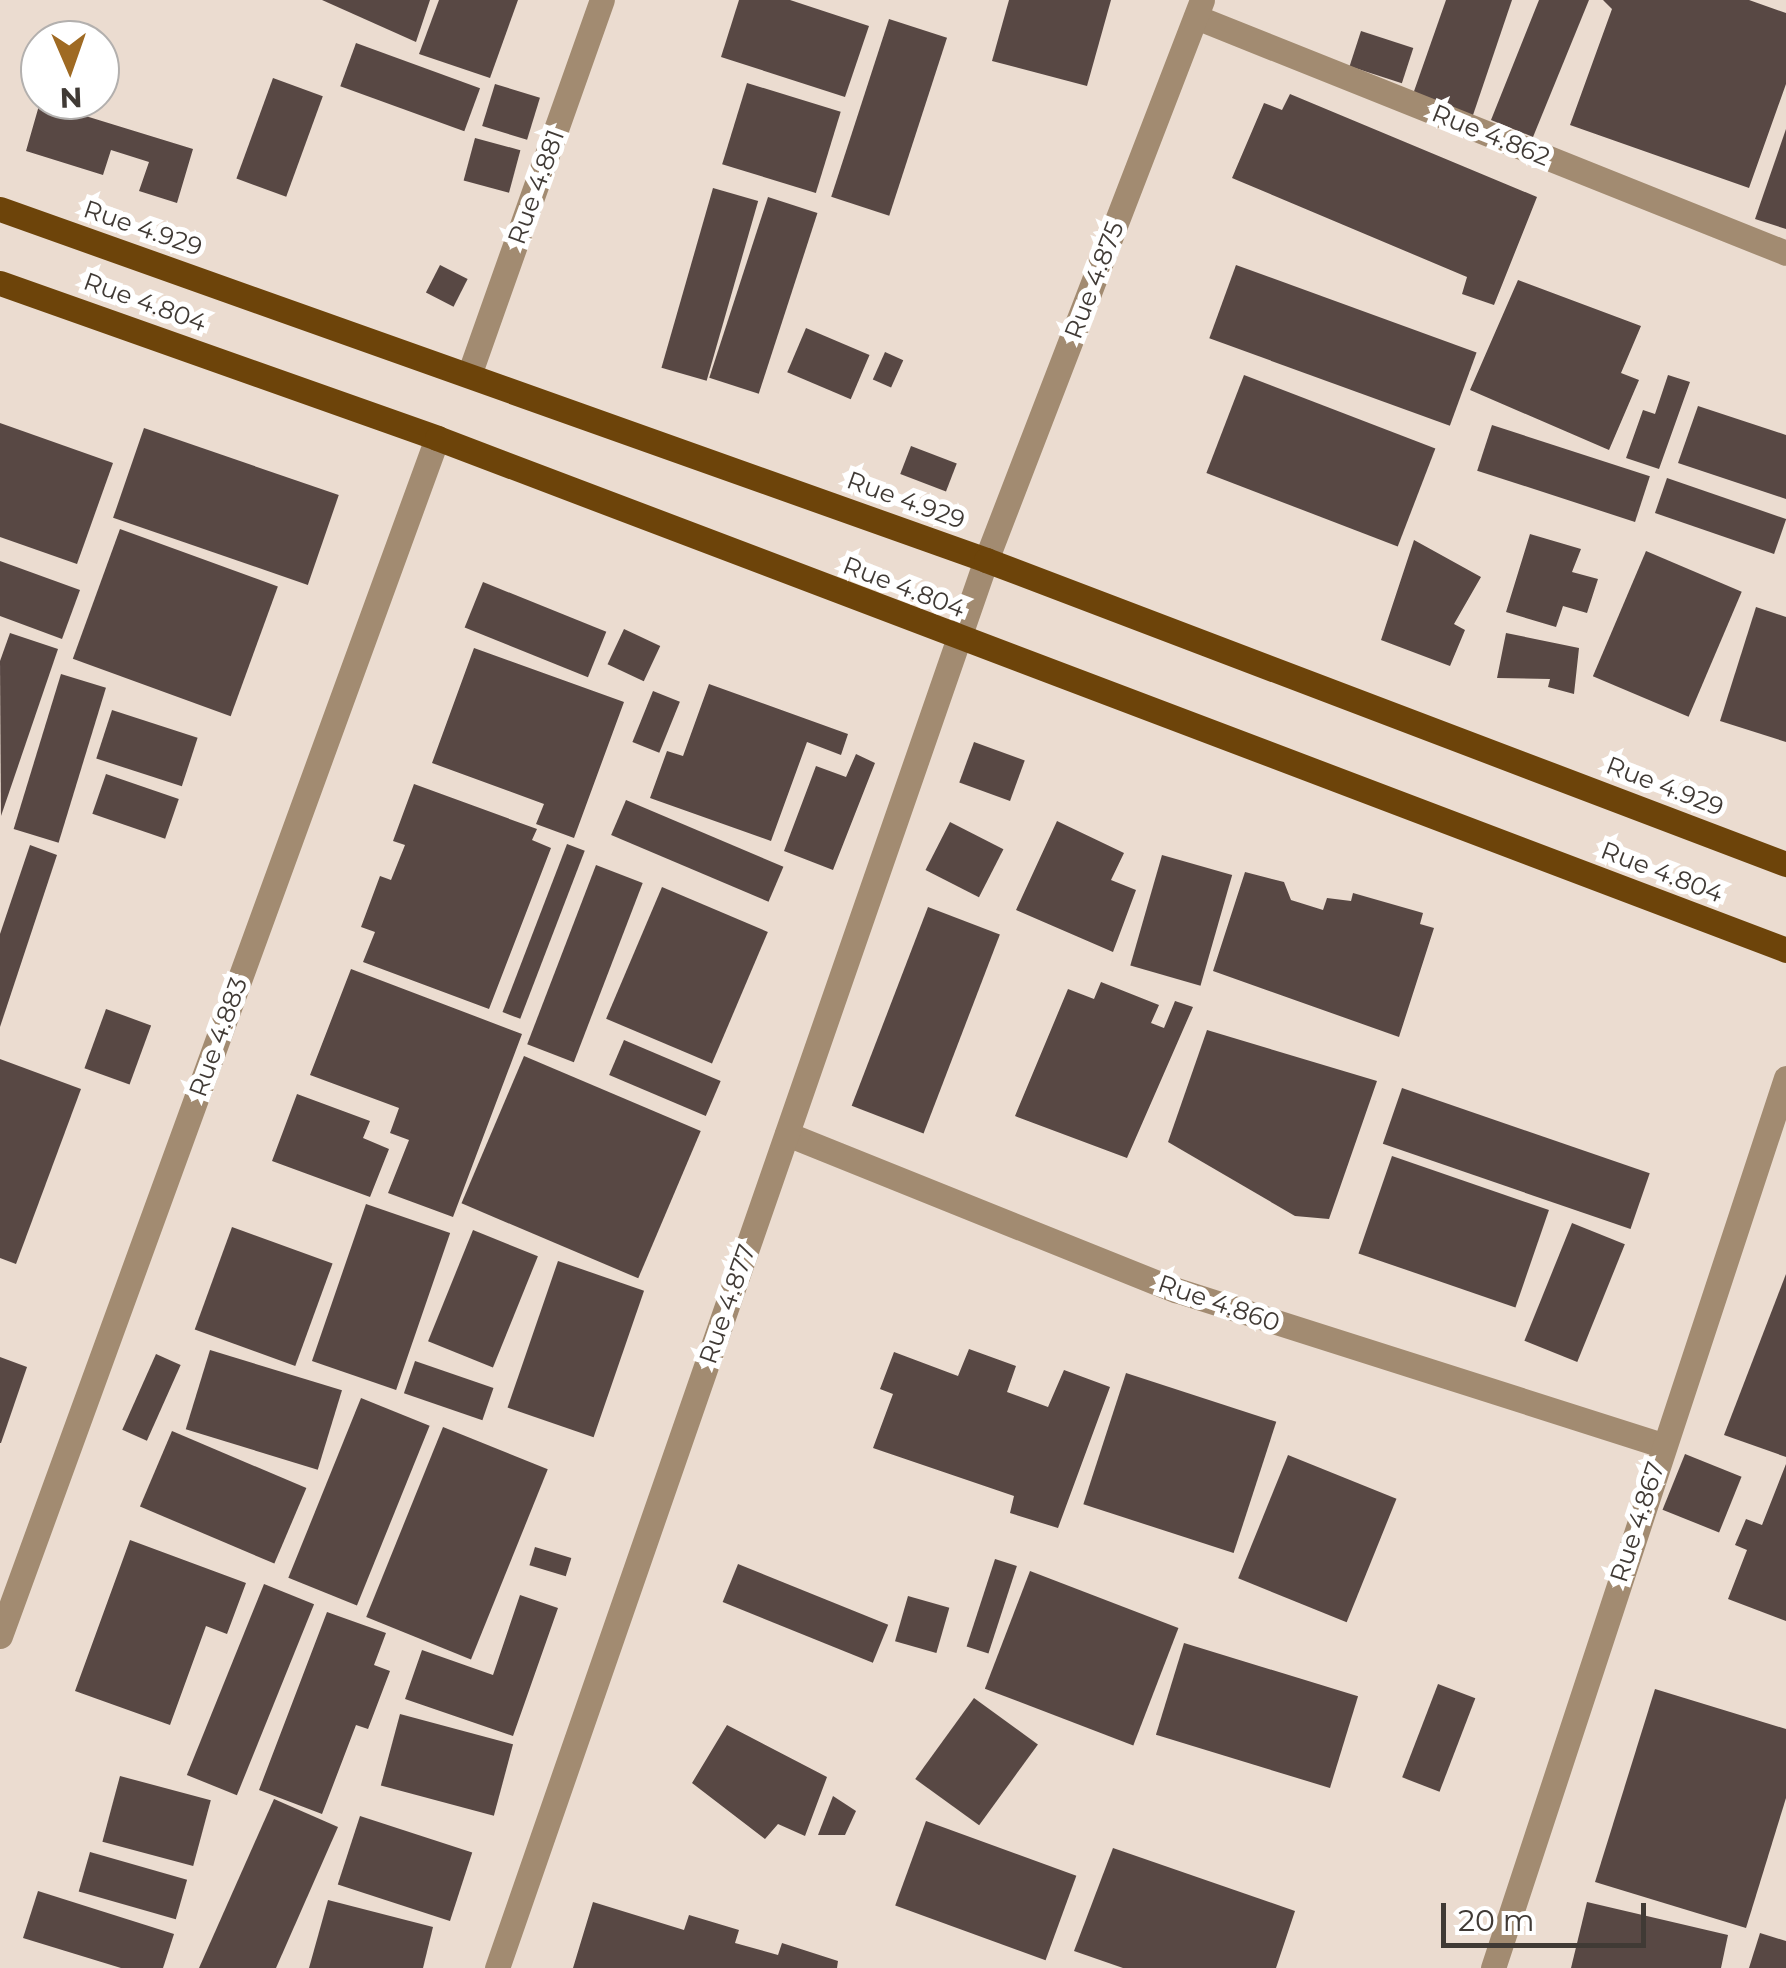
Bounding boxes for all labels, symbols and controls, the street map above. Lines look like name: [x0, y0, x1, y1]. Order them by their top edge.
north arrow: [20, 20, 120, 120]
text: N: [59, 81, 83, 115]
street label: Rue 4.862: [1428, 98, 1554, 172]
street label: Rue 4.881: [501, 125, 571, 249]
street label: Rue 4.929: [80, 194, 206, 262]
street label: Rue 4.875: [1058, 217, 1130, 343]
street label: Rue 4.804: [80, 266, 210, 338]
street label: Rue 4.929: [843, 465, 969, 535]
street label: Rue 4.804: [839, 550, 969, 624]
street label: Rue 4.929: [1602, 750, 1728, 822]
street label: Rue 4.804: [1597, 835, 1727, 909]
street label: Rue 4.883: [183, 973, 253, 1101]
street label: Rue 4.877: [693, 1240, 761, 1368]
street label: Rue 4.860: [1154, 1268, 1284, 1338]
street label: Rue 4.867: [1603, 1458, 1671, 1586]
scale bar: [1446, 1883, 1651, 1945]
text: 20 m: [1458, 1902, 1535, 1939]

